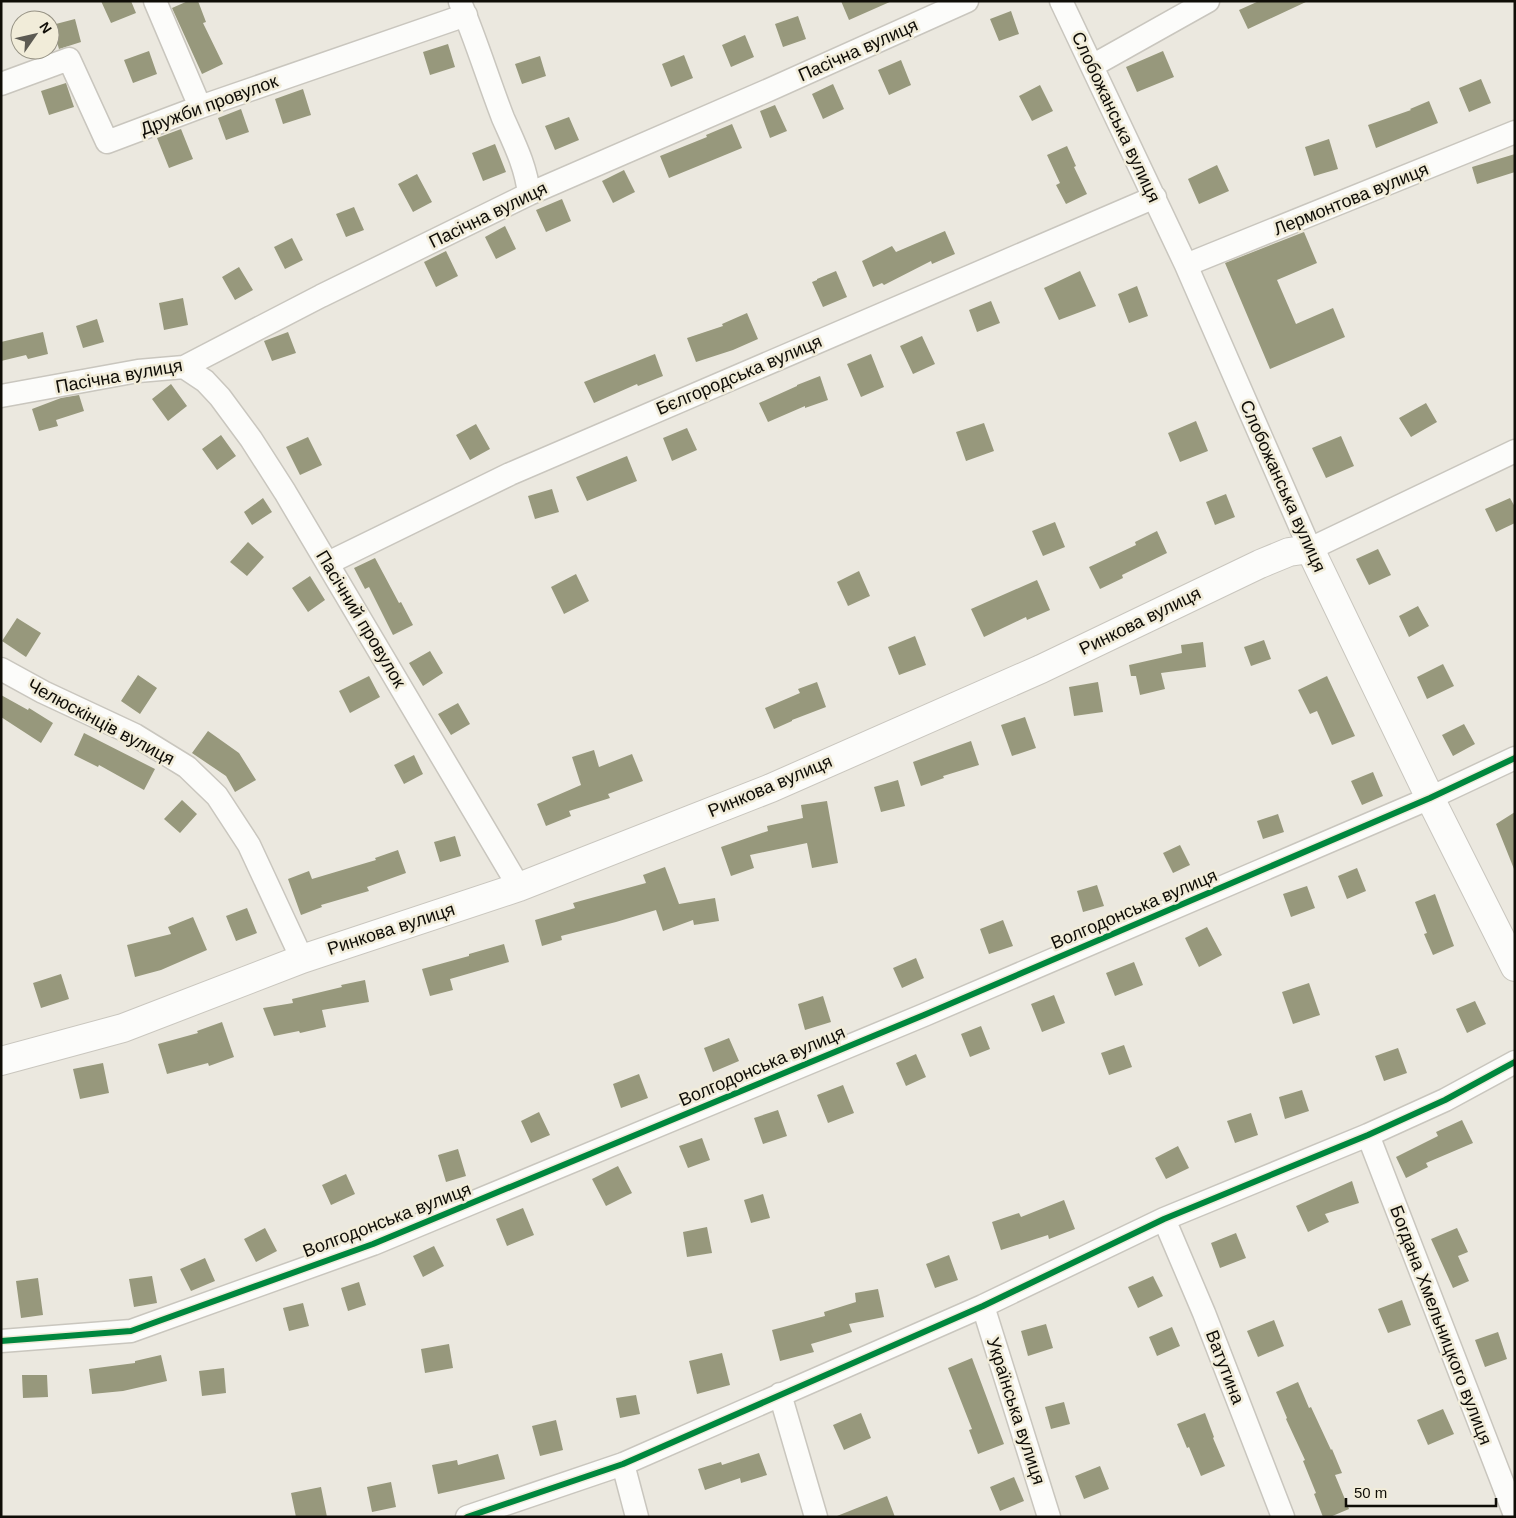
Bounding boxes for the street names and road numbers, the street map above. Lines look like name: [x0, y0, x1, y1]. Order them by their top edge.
street label: Пасічна вулиця: [795, 15, 921, 85]
street label: Слобожанська вулиця: [1068, 29, 1164, 205]
street label: Дружби провулок: [137, 71, 281, 139]
street label: Лермонтова вулиця: [1271, 159, 1431, 239]
street label: Пасічна вулиця: [426, 178, 550, 252]
street label: Бєлгородська вулиця: [653, 331, 825, 419]
street label: Пасічна вулиця: [54, 355, 184, 397]
street label: Слобожанська вулиця: [1236, 397, 1330, 575]
street label: Пасічний провулок: [312, 547, 410, 691]
street label: Ринкова вулиця: [1076, 583, 1204, 659]
street label: Челюскінців вулиця: [24, 675, 178, 769]
street label: Ринкова вулиця: [705, 751, 835, 821]
street label: Волгодонська вулиця: [1048, 865, 1220, 953]
street label: Ринкова вулиця: [325, 899, 457, 959]
street label: Волгодонська вулиця: [676, 1022, 848, 1110]
street label: Волгодонська вулиця: [300, 1179, 474, 1261]
street label: Богдана Хмельницкого вулиця: [1386, 1203, 1496, 1447]
street label: Ватутина: [1202, 1327, 1249, 1408]
street label: Українська вулиця: [983, 1335, 1049, 1487]

